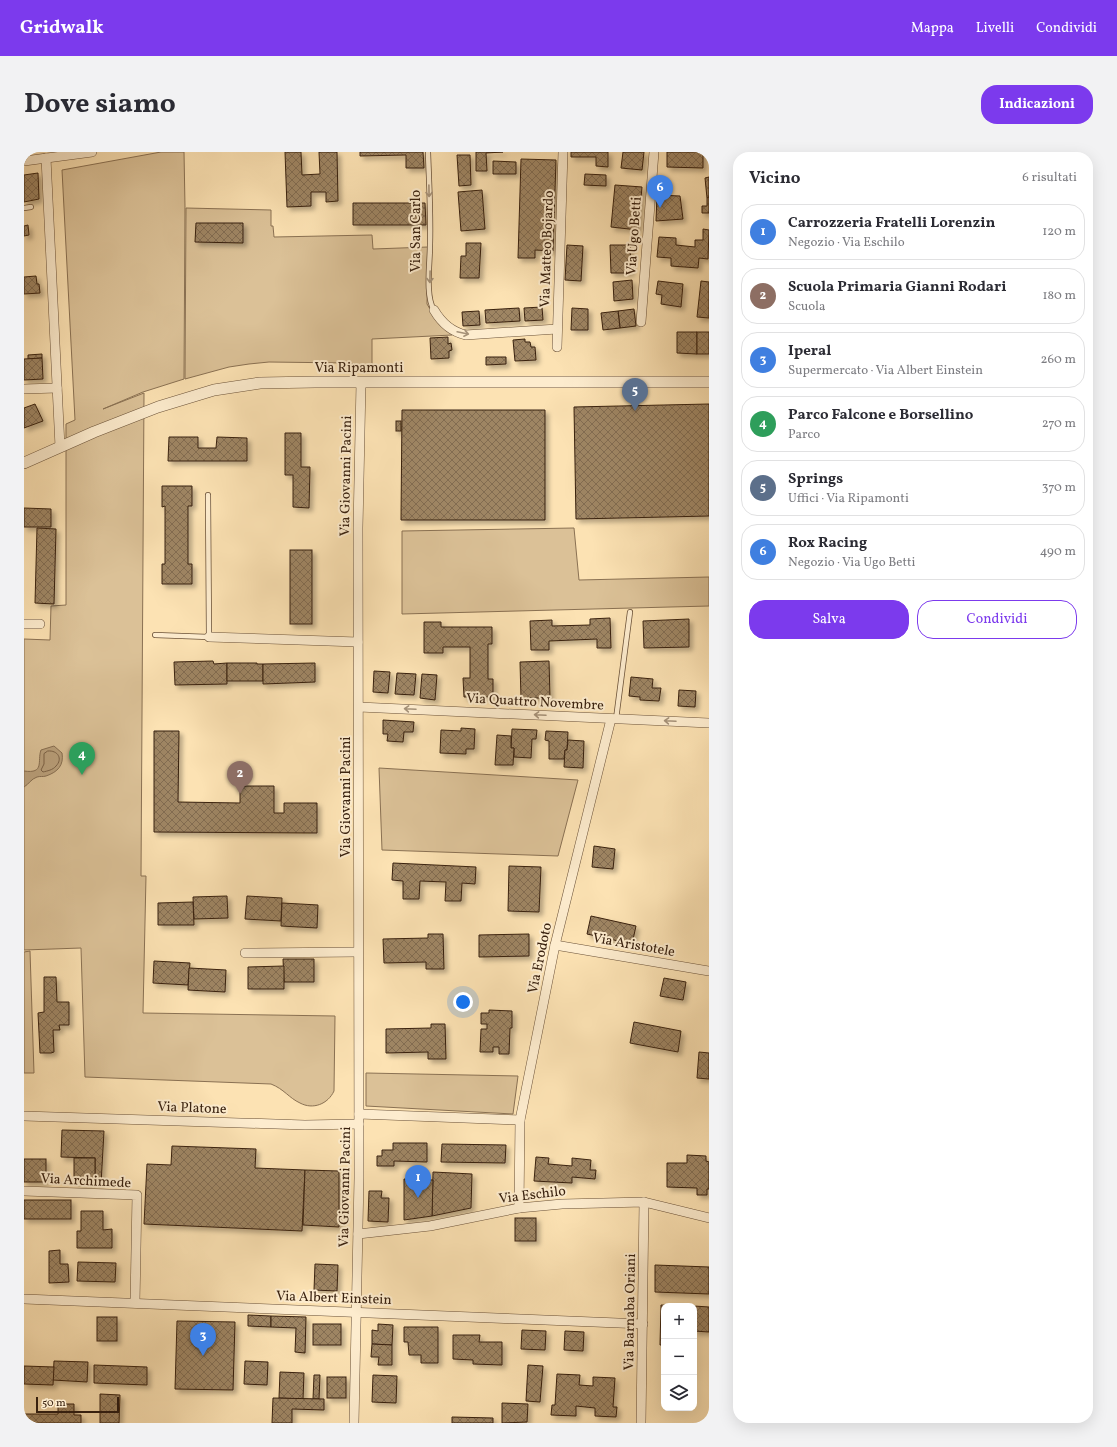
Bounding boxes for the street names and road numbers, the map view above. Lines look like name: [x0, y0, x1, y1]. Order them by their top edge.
street label: Via San Carlo: [407, 190, 426, 272]
street label: Via Matteo Bojardo: [536, 190, 559, 308]
street label: Via Ugo Betti: [622, 196, 647, 276]
street label: Via Ripamonti: [315, 359, 404, 378]
street label: Via Giovanni Pacini: [336, 415, 357, 537]
street label: Via Quattro Novembre: [466, 689, 605, 716]
street label: Via Giovanni Pacini: [337, 737, 356, 857]
street label: Via Erodoto: [524, 921, 557, 996]
street label: Via Aristotele: [591, 929, 677, 962]
street label: Via Platone: [157, 1098, 227, 1119]
street label: Via Giovanni Pacini: [335, 1126, 356, 1248]
street label: Via Archimede: [40, 1170, 132, 1193]
street label: Via Eschilo: [498, 1182, 567, 1209]
street label: Via Barnaba Oriani: [620, 1253, 641, 1371]
street label: Via Albert Einstein: [276, 1287, 392, 1310]

